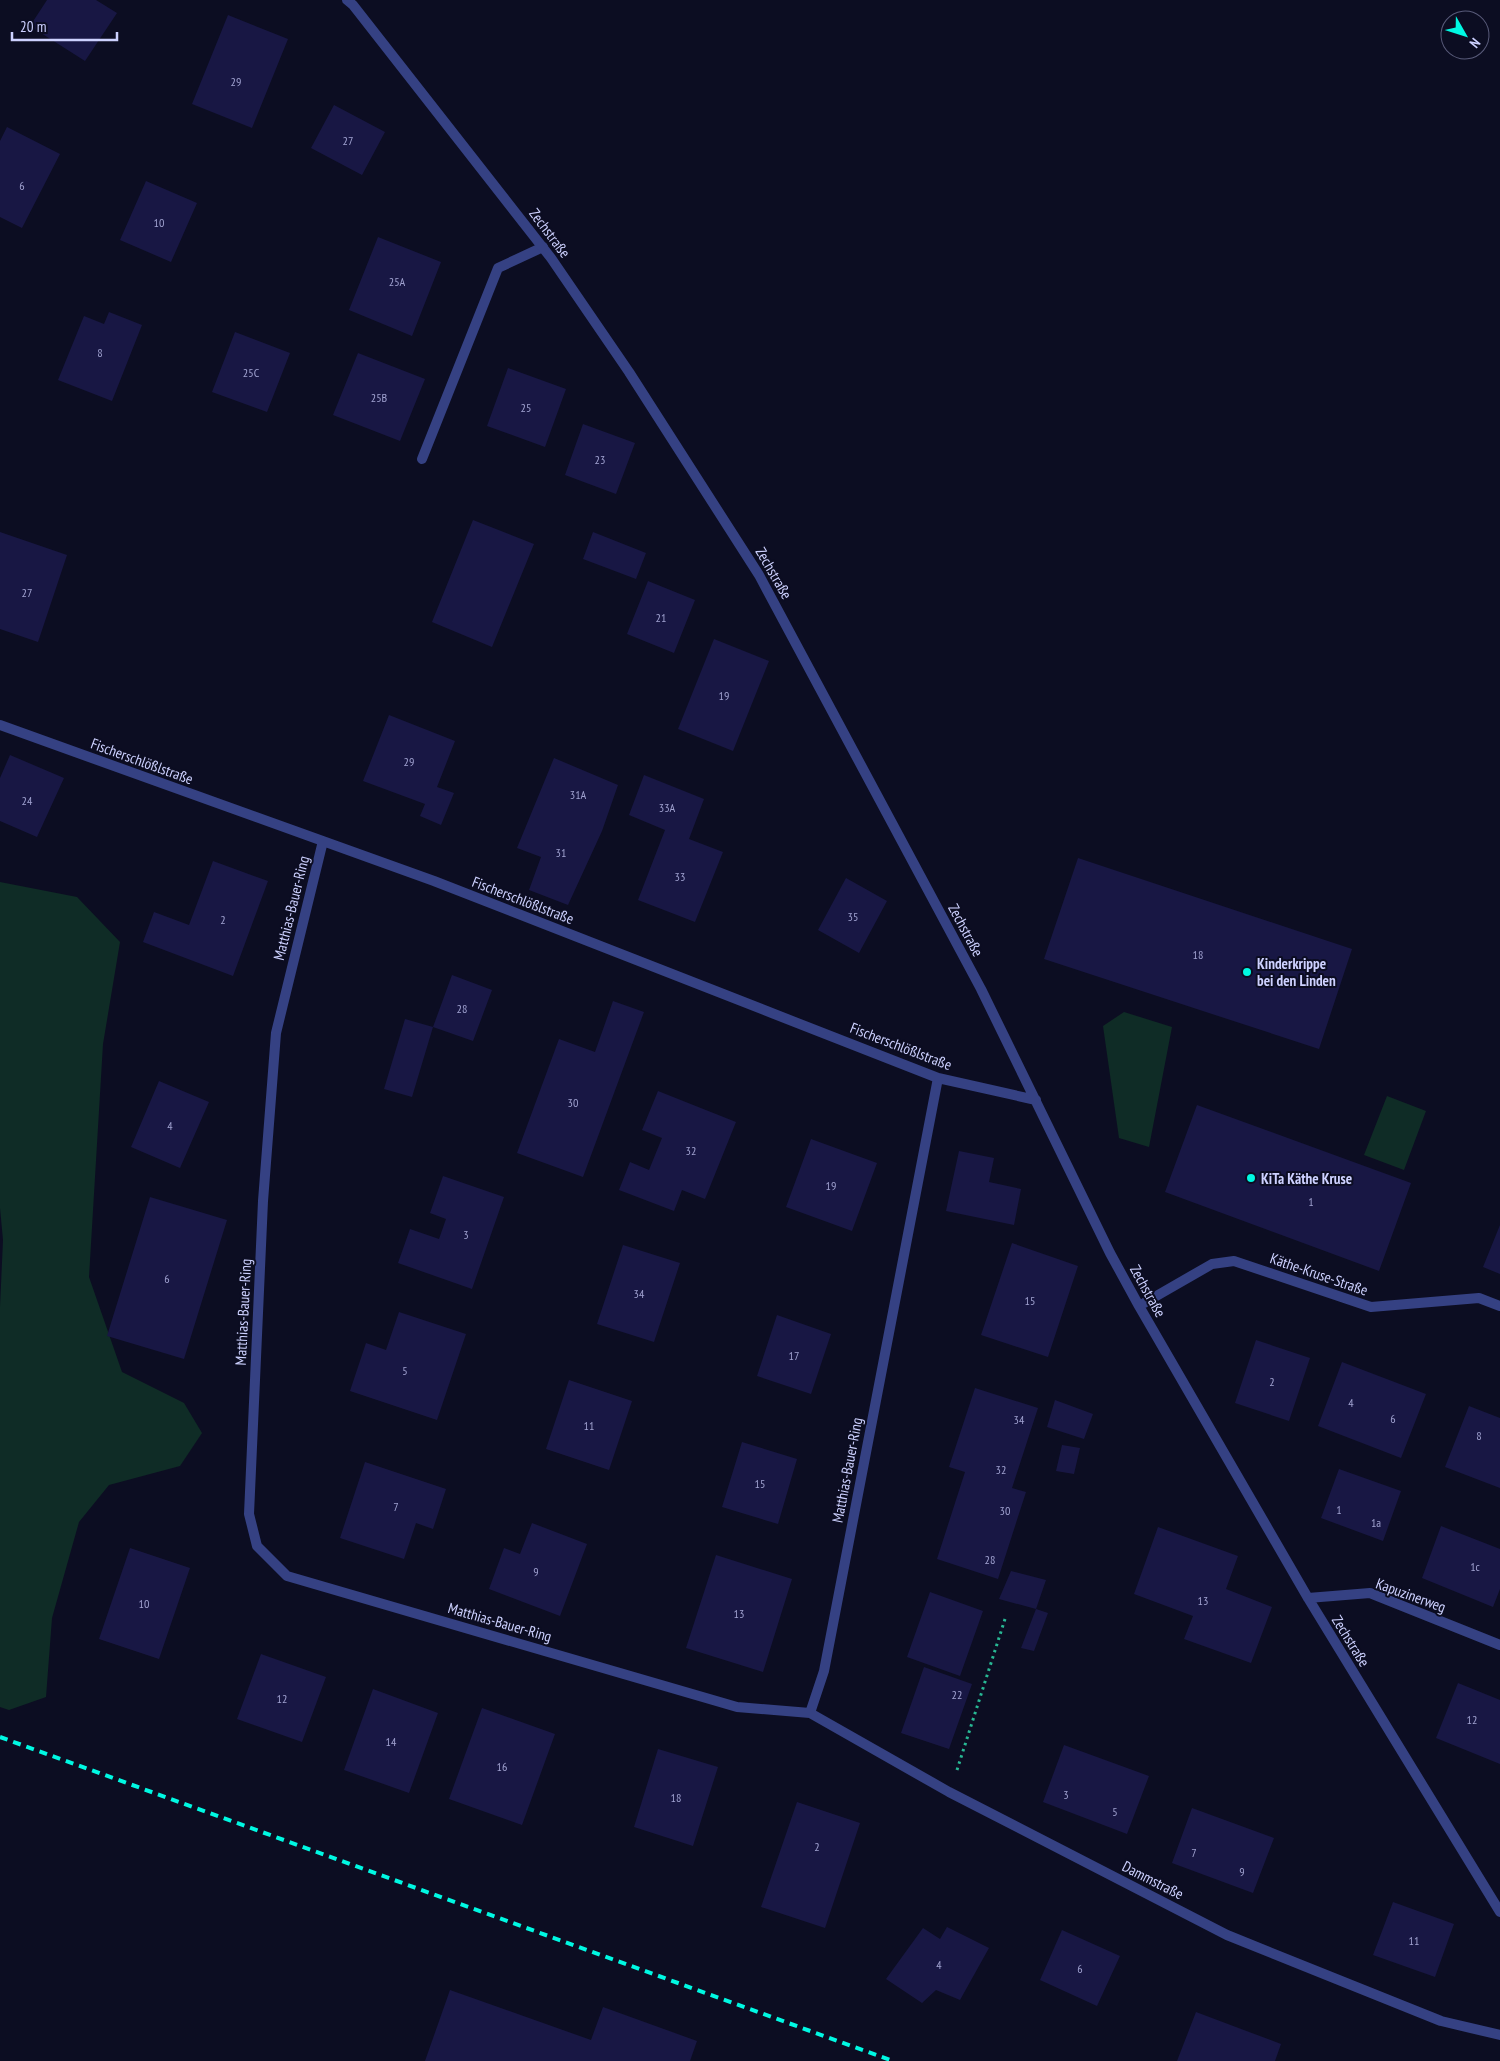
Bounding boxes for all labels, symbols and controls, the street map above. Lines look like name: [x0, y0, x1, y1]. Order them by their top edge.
scale bar: [12, 10, 118, 42]
north arrow: [1440, 10, 1490, 60]
text: 20 m: [20, 17, 46, 36]
text: N: [1466, 35, 1484, 52]
house number: 29: [231, 74, 241, 89]
house number: 27: [343, 133, 353, 148]
house number: 6: [19, 178, 25, 193]
street label: Zechstraße: [525, 205, 575, 261]
house number: 10: [154, 215, 164, 230]
house number: 25A: [389, 274, 406, 289]
house number: 8: [97, 345, 103, 360]
house number: 25C: [243, 365, 260, 380]
house number: 25B: [371, 390, 388, 405]
house number: 25: [521, 400, 531, 415]
house number: 23: [595, 452, 605, 467]
street label: Zechstraße: [752, 544, 796, 602]
house number: 27: [22, 585, 32, 600]
house number: 21: [656, 610, 666, 625]
house number: 19: [719, 688, 729, 703]
street label: Fischerschlößlstraße: [88, 734, 196, 788]
house number: 29: [404, 754, 414, 769]
house number: 31A: [570, 787, 587, 802]
house number: 24: [22, 793, 33, 808]
house number: 33A: [659, 800, 676, 815]
house number: 31: [556, 845, 566, 860]
street label: Matthias-Bauer-Ring: [269, 854, 313, 962]
house number: 33: [675, 869, 685, 884]
street label: Fischerschlößlstraße: [469, 872, 577, 928]
street label: Zechstraße: [944, 900, 988, 960]
house number: 35: [848, 909, 858, 924]
house number: 2: [220, 912, 226, 927]
house number: 18: [1193, 947, 1203, 962]
place label: Kinderkrippe bei den Linden: [1257, 954, 1336, 990]
marker: Kinderkrippe bei den Linden: [1241, 966, 1253, 978]
house number: 28: [457, 1001, 467, 1016]
street label: Fischerschlößlstraße: [847, 1018, 955, 1074]
house number: 30: [568, 1095, 578, 1110]
house number: 4: [167, 1118, 173, 1133]
house number: 32: [686, 1143, 696, 1158]
place label: KiTa Käthe Kruse: [1261, 1169, 1352, 1188]
marker: KiTa Käthe Kruse: [1245, 1172, 1257, 1184]
house number: 19: [826, 1178, 836, 1193]
house number: 1: [1308, 1194, 1314, 1209]
house number: 3: [463, 1227, 469, 1242]
street label: Käthe-Kruse-Straße: [1268, 1248, 1370, 1300]
street label: Matthias-Bauer-Ring: [231, 1258, 255, 1366]
street label: Zechstraße: [1126, 1262, 1170, 1320]
house number: 6: [164, 1271, 170, 1286]
house number: 34: [634, 1286, 645, 1301]
house number: 15: [1025, 1293, 1035, 1308]
house number: 17: [789, 1348, 799, 1363]
house number: 5: [402, 1363, 408, 1378]
house number: 2: [1269, 1374, 1275, 1389]
house number: 4: [1348, 1395, 1354, 1410]
house number: 6: [1390, 1411, 1396, 1426]
house number: 34: [1014, 1412, 1025, 1427]
street label: Matthias-Bauer-Ring: [827, 1416, 867, 1524]
house number: 11: [584, 1418, 594, 1433]
house number: 8: [1476, 1428, 1482, 1443]
house number: 32: [996, 1462, 1006, 1477]
house number: 15: [755, 1476, 765, 1491]
house number: 7: [393, 1499, 399, 1514]
house number: 1: [1336, 1502, 1342, 1517]
house number: 30: [1000, 1503, 1010, 1518]
house number: 1a: [1371, 1515, 1381, 1530]
house number: 28: [985, 1552, 995, 1567]
house number: 1c: [1470, 1559, 1481, 1574]
house number: 9: [533, 1564, 539, 1579]
street label: Kapuzinerweg: [1373, 1574, 1449, 1616]
house number: 13: [1198, 1593, 1208, 1608]
house number: 10: [139, 1596, 149, 1611]
street label: Matthias-Bauer-Ring: [446, 1598, 554, 1646]
house number: 13: [734, 1606, 744, 1621]
street label: Zechstraße: [1328, 1612, 1374, 1670]
house number: 22: [952, 1687, 962, 1702]
house number: 12: [277, 1691, 287, 1706]
house number: 12: [1467, 1712, 1477, 1727]
house number: 14: [386, 1734, 397, 1749]
house number: 16: [497, 1759, 507, 1774]
house number: 3: [1063, 1787, 1069, 1802]
house number: 18: [671, 1790, 681, 1805]
house number: 5: [1112, 1804, 1118, 1819]
house number: 2: [814, 1839, 820, 1854]
house number: 7: [1191, 1845, 1197, 1860]
street label: Dammstraße: [1119, 1857, 1187, 1903]
house number: 9: [1239, 1864, 1245, 1879]
house number: 11: [1409, 1933, 1419, 1948]
house number: 4: [936, 1957, 942, 1972]
house number: 6: [1077, 1961, 1083, 1976]

